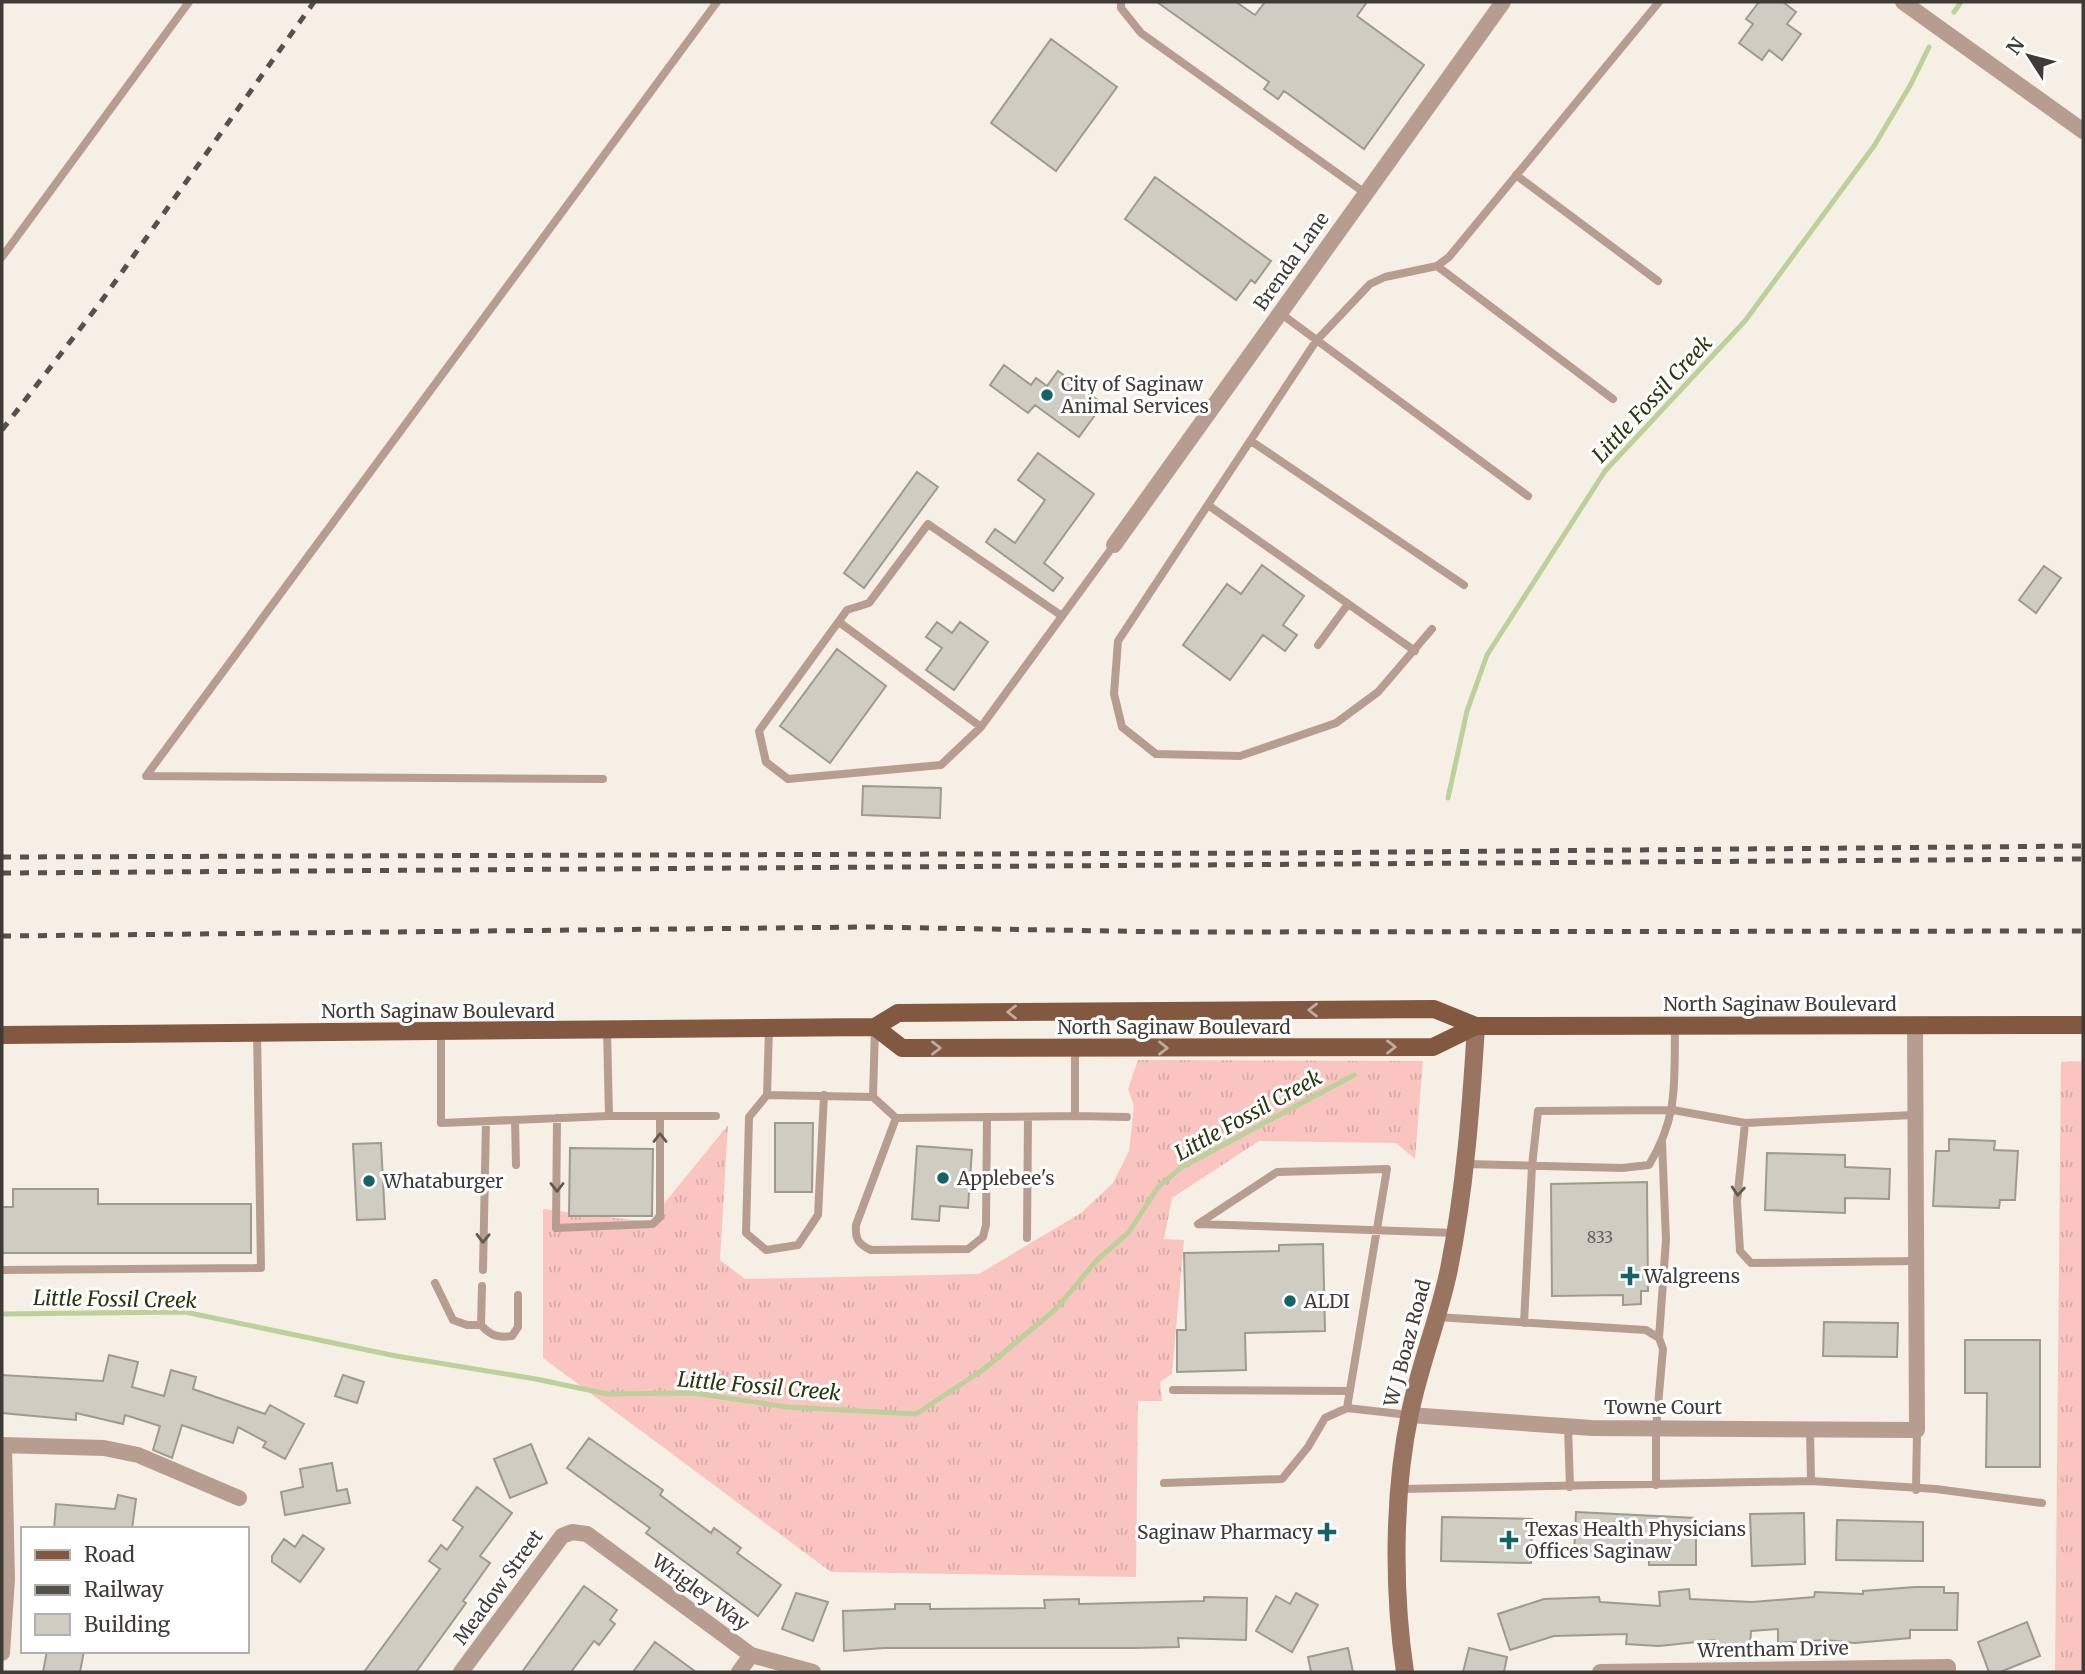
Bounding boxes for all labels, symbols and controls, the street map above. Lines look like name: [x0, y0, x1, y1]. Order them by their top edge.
north arrow: [1994, 21, 2064, 91]
text: N: [2001, 33, 2029, 59]
street label: Brenda Lane: [1248, 207, 1334, 315]
water label: Little Fossil Creek: [1586, 329, 1718, 468]
place label: City of Saginaw Animal Services: [1060, 372, 1209, 418]
marker: City of Saginaw Animal Services: [1039, 387, 1055, 403]
street label: North Saginaw Boulevard: [1663, 992, 1897, 1016]
street label: North Saginaw Boulevard: [321, 999, 555, 1023]
one-way arrow: [1307, 1002, 1318, 1018]
one-way arrow: [1006, 1004, 1017, 1020]
street label: North Saginaw Boulevard: [1057, 1015, 1291, 1039]
one-way arrow: [1386, 1039, 1397, 1055]
one-way arrow: [931, 1040, 942, 1056]
one-way arrow: [1159, 1040, 1169, 1056]
water label: Little Fossil Creek: [1170, 1063, 1327, 1167]
one-way arrow: [652, 1132, 668, 1142]
place label: Applebee's: [956, 1166, 1055, 1190]
place label: Whataburger: [382, 1169, 504, 1193]
marker: Applebee's: [935, 1170, 951, 1186]
marker: Whataburger: [361, 1173, 377, 1189]
one-way arrow: [549, 1182, 565, 1192]
one-way arrow: [1731, 1186, 1746, 1197]
house number: 833: [1587, 1227, 1613, 1247]
one-way arrow: [476, 1233, 491, 1244]
place label: Walgreens: [1643, 1264, 1740, 1288]
marker: Walgreens: [1622, 1268, 1638, 1284]
street label: W J Boaz Road: [1378, 1277, 1436, 1410]
water label: Little Fossil Creek: [33, 1284, 198, 1314]
place label: ALDI: [1303, 1289, 1350, 1313]
marker: ALDI: [1282, 1293, 1298, 1309]
water label: Little Fossil Creek: [676, 1365, 842, 1407]
street label: Towne Court: [1604, 1395, 1723, 1419]
place label: Texas Health Physicians Offices Saginaw: [1525, 1517, 1746, 1563]
place label: Saginaw Pharmacy: [1137, 1520, 1313, 1544]
street label: Meadow Street: [448, 1524, 548, 1649]
marker: Saginaw Pharmacy: [1319, 1524, 1335, 1540]
legend: [21, 1527, 248, 1653]
marker: Texas Health Physicians Offices Saginaw: [1499, 1530, 1519, 1550]
text: Road: [84, 1541, 135, 1568]
street label: Wrigley Way: [647, 1548, 754, 1635]
text: Railway: [84, 1576, 165, 1603]
text: Building: [84, 1611, 171, 1638]
street label: Wrentham Drive: [1696, 1636, 1849, 1662]

